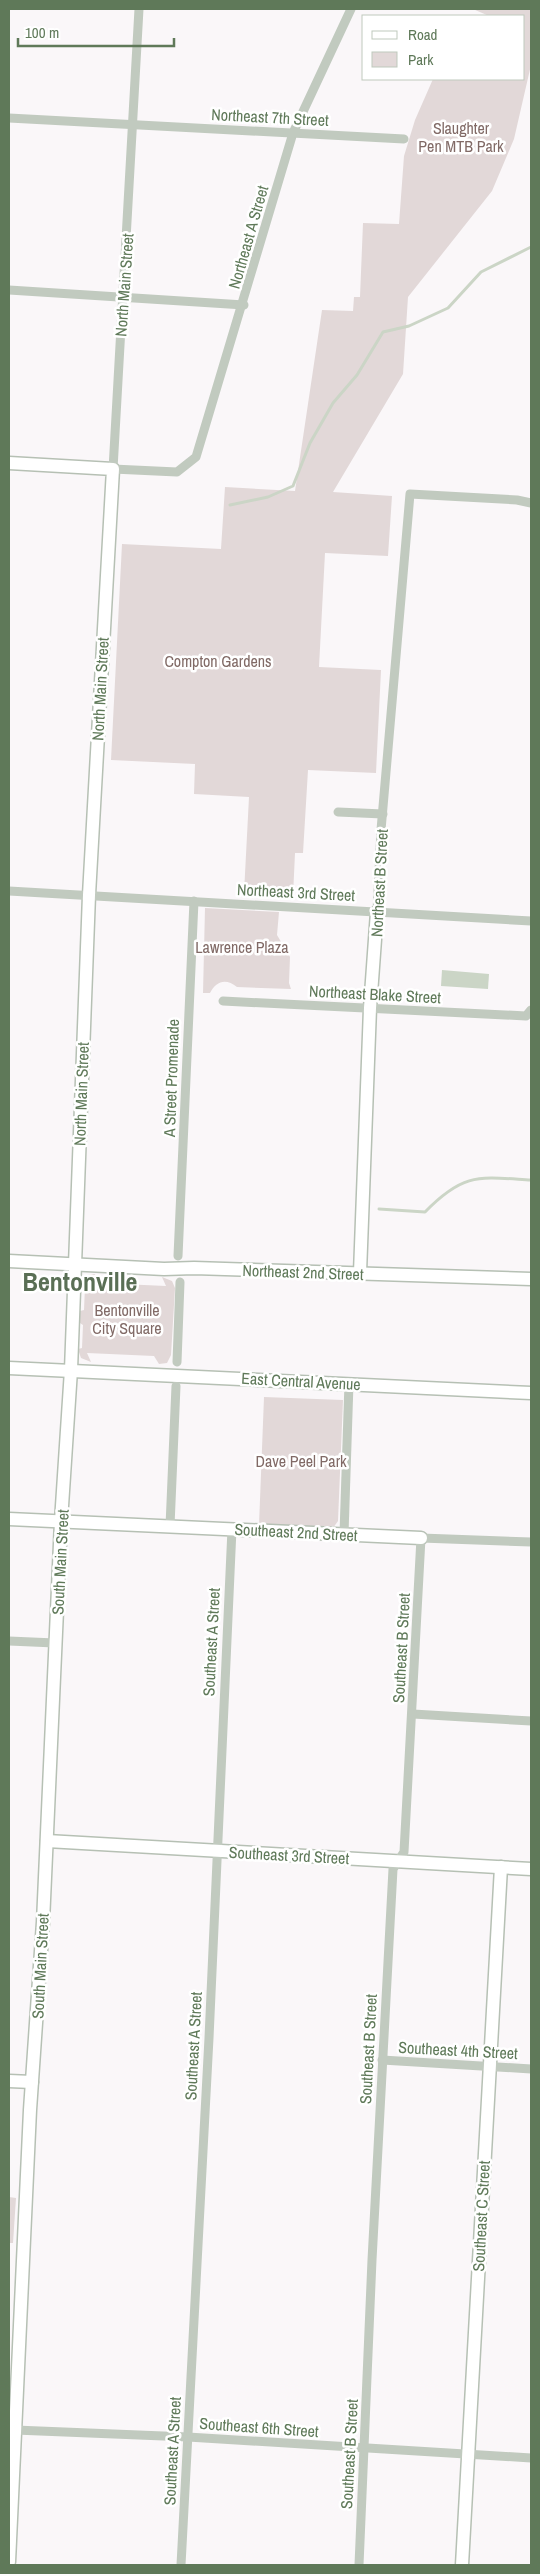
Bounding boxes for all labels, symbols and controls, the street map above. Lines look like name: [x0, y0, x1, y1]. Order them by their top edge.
scale bar: [18, 15, 174, 47]
legend: [362, 15, 525, 80]
text: 100 m: [25, 22, 59, 43]
text: Road: [408, 24, 437, 45]
text: Park: [408, 49, 434, 70]
street label: Northeast 7th Street: [211, 103, 330, 131]
park label: Slaughter Pen MTB Park: [418, 117, 504, 157]
street label: Northeast A Street: [223, 182, 273, 291]
street label: North Main Street: [109, 232, 139, 337]
street label: North Main Street: [86, 636, 114, 741]
park label: Compton Gardens: [164, 650, 272, 672]
street label: Northeast B Street: [365, 828, 393, 937]
street label: Northeast 3rd Street: [236, 878, 356, 906]
park label: Lawrence Plaza: [195, 936, 289, 958]
street label: Northeast Blake Street: [309, 980, 442, 1008]
street label: A Street Promenade: [158, 1019, 184, 1138]
street label: North Main Street: [68, 1042, 94, 1146]
street label: Northeast 2nd Street: [242, 1259, 364, 1285]
district label: Bentonville: [23, 1264, 137, 1299]
park label: Bentonville City Square: [92, 1299, 162, 1339]
street label: East Central Avenue: [241, 1367, 361, 1395]
park label: Dave Peel Park: [255, 1450, 347, 1472]
street label: South Main Street: [46, 1508, 74, 1615]
street label: Southeast 2nd Street: [234, 1518, 358, 1546]
street label: Southeast A Street: [197, 1587, 225, 1697]
street label: Southeast B Street: [387, 1592, 415, 1704]
street label: Southeast 3rd Street: [228, 1841, 350, 1869]
street label: South Main Street: [26, 1912, 54, 2019]
street label: Southeast A Street: [179, 1991, 207, 2101]
street label: Southeast B Street: [354, 1993, 382, 2105]
street label: Southeast 4th Street: [398, 2036, 519, 2064]
street label: Southeast C Street: [467, 2160, 495, 2272]
street label: Southeast A Street: [158, 2396, 186, 2506]
street label: Southeast B Street: [335, 2398, 363, 2510]
street label: Southeast 6th Street: [199, 2412, 320, 2442]

